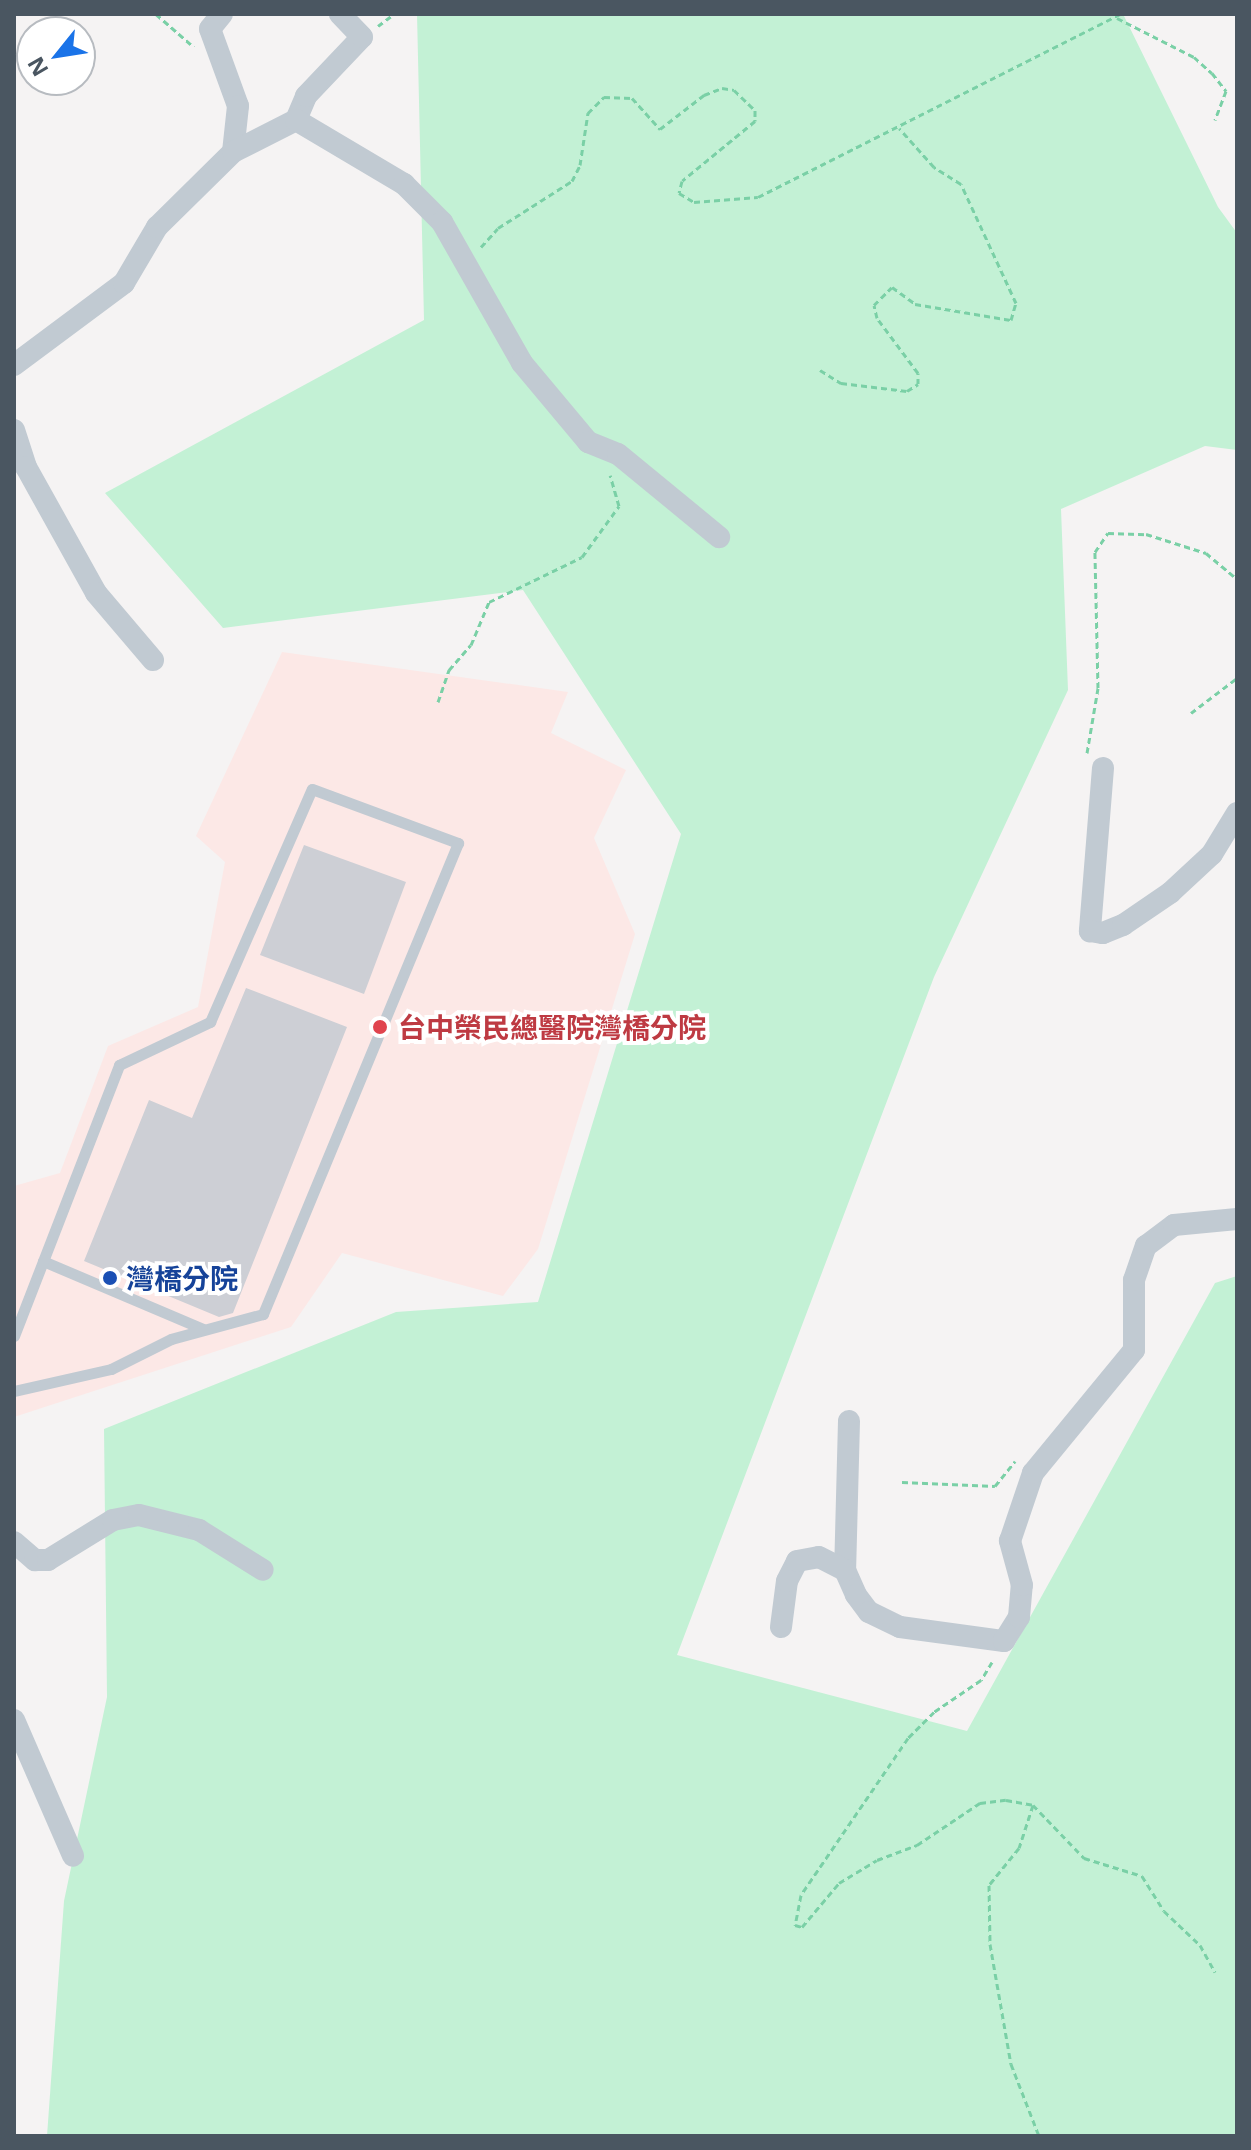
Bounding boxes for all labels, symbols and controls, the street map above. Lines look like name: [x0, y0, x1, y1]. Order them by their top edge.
north arrow: [16, 16, 96, 96]
text: N: [19, 52, 54, 82]
place label: 台中榮民總醫院灣橋分院: [398, 1010, 706, 1044]
marker: 台中榮民總醫院灣橋分院: [369, 1016, 391, 1038]
place label: 灣橋分院: [126, 1261, 238, 1295]
marker: 灣橋分院: [101, 1269, 119, 1287]

